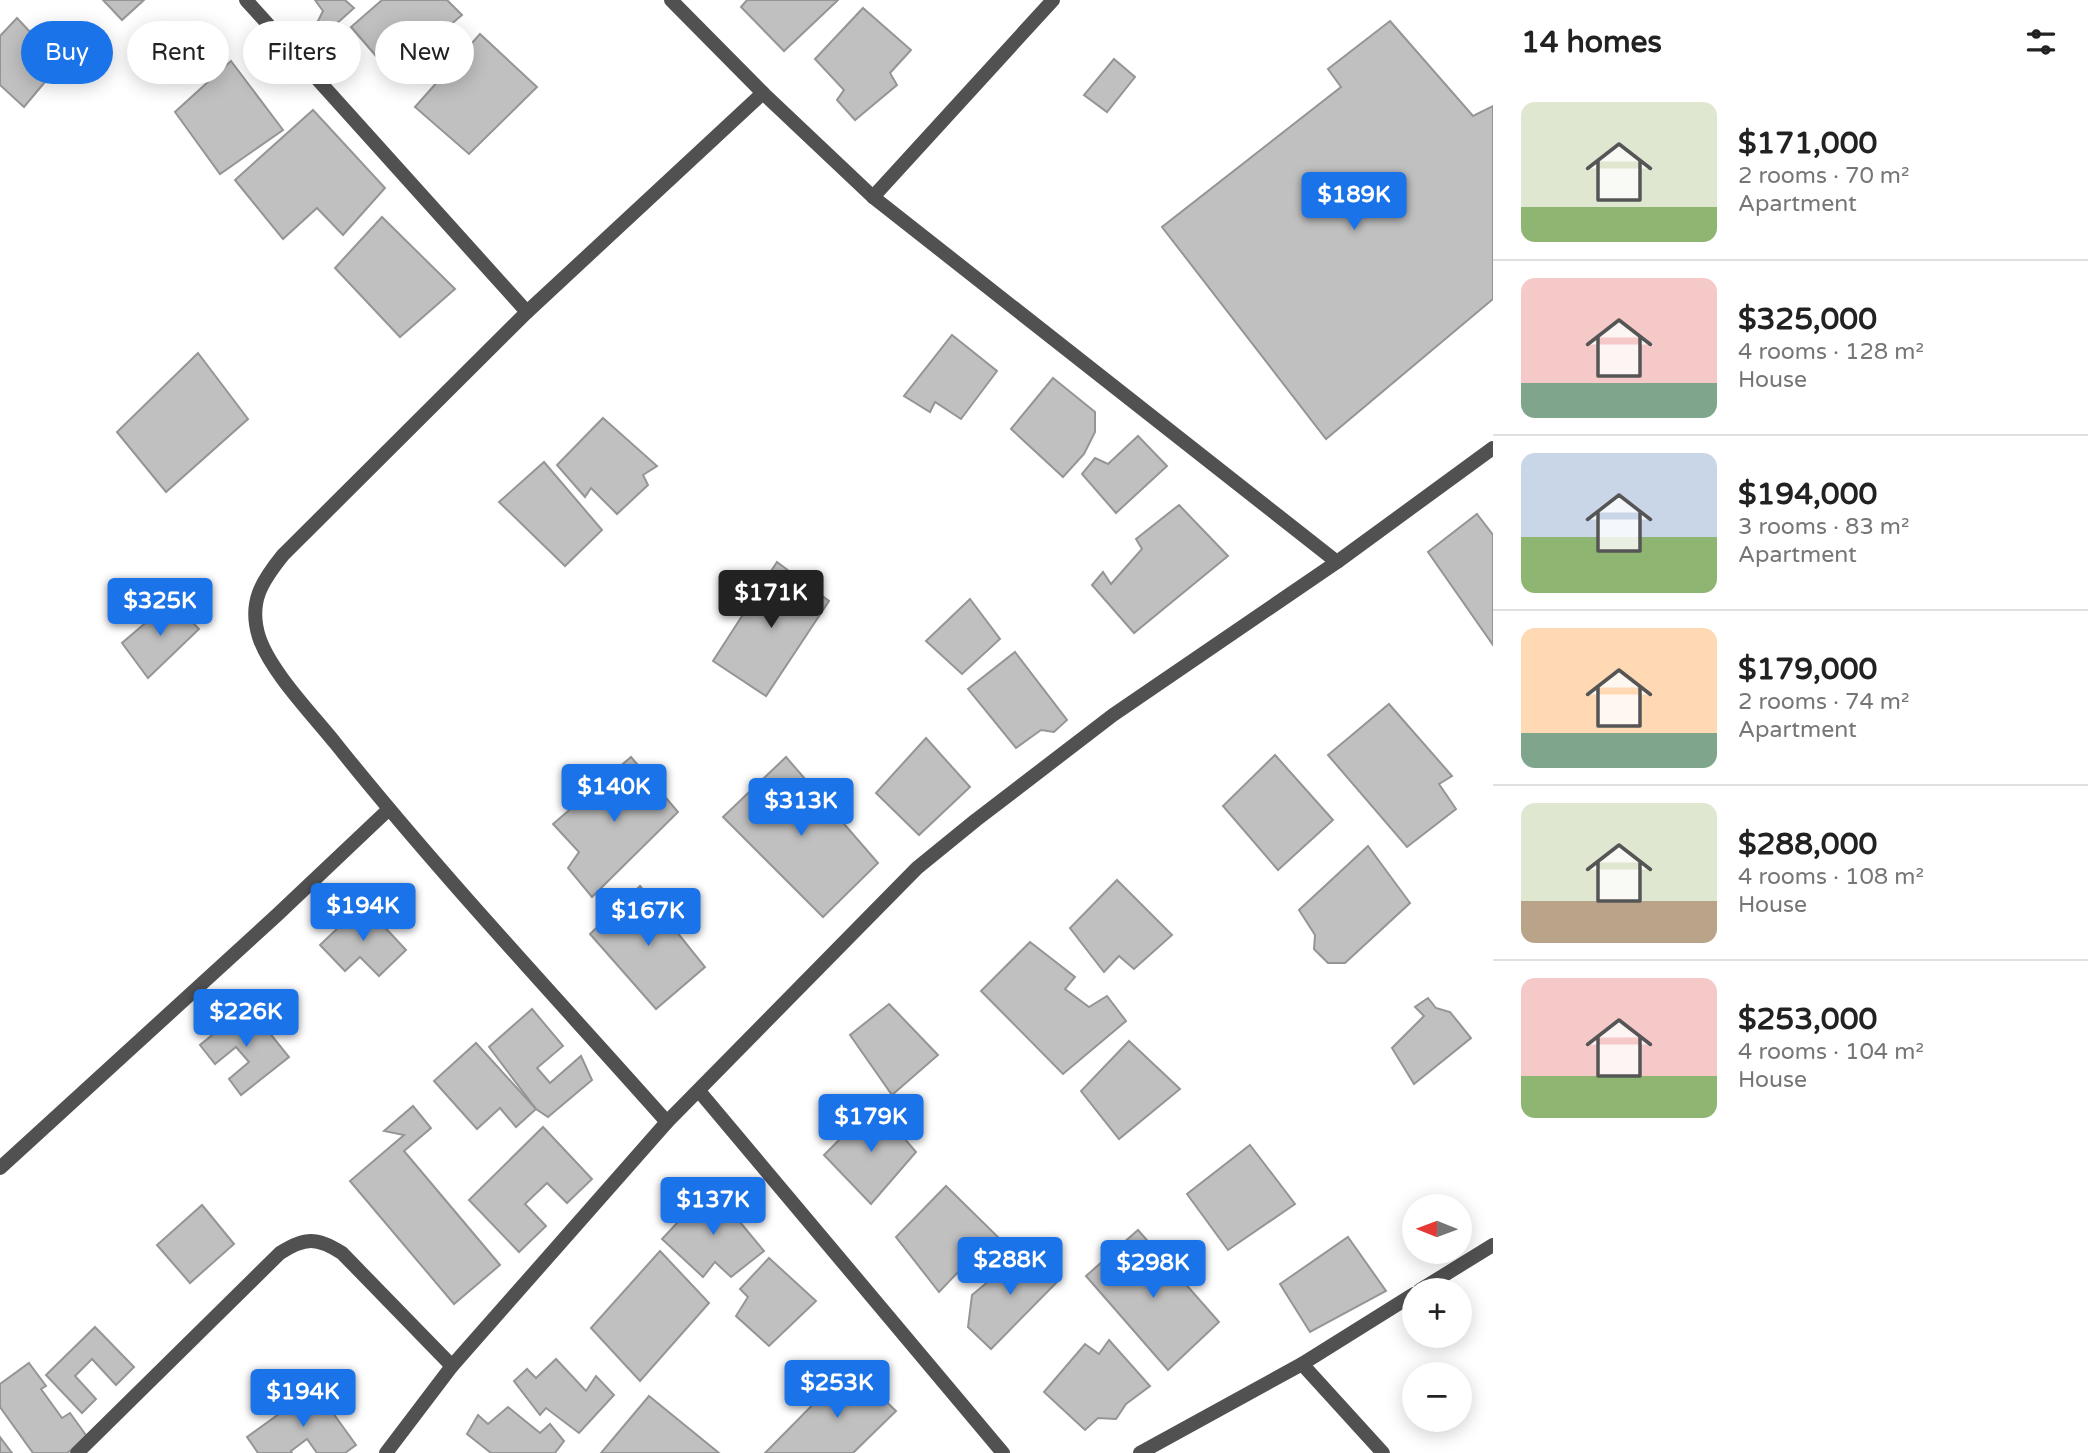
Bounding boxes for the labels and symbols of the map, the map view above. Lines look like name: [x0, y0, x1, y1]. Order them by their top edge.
pin: $189K: [1305, 173, 1403, 232]
pin: $171K: [722, 570, 820, 630]
pin: $325K: [111, 578, 209, 638]
pin: $140K: [565, 764, 663, 824]
pin: $313K: [752, 778, 850, 838]
pin: $194K: [314, 884, 412, 943]
pin: $167K: [599, 888, 697, 948]
pin: $226K: [197, 990, 295, 1049]
pin: $179K: [822, 1094, 920, 1154]
pin: $137K: [664, 1178, 762, 1237]
north arrow: [1402, 1194, 1472, 1264]
pin: $288K: [961, 1238, 1059, 1297]
pin: $298K: [1104, 1240, 1202, 1300]
pin: $253K: [788, 1360, 886, 1420]
pin: $194K: [254, 1370, 352, 1429]

